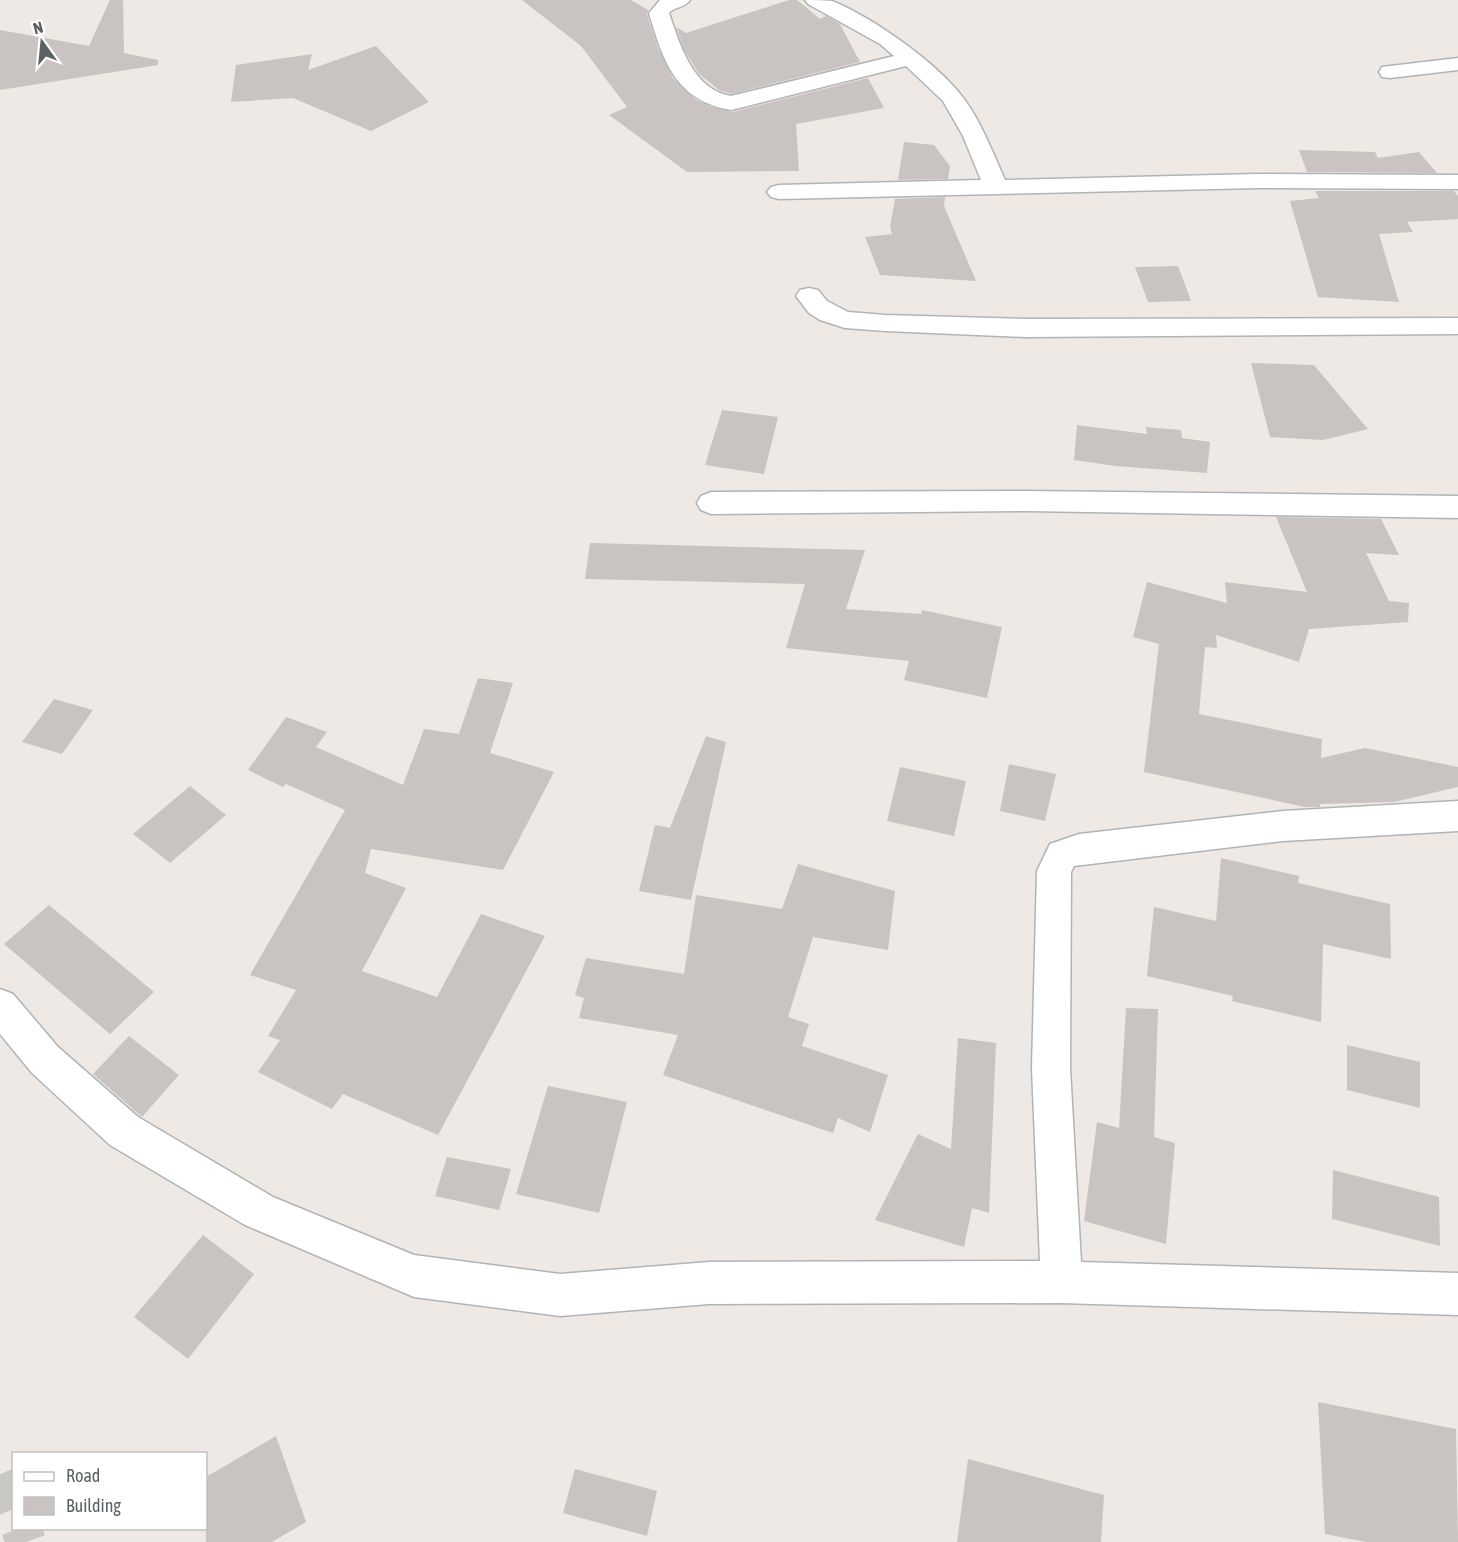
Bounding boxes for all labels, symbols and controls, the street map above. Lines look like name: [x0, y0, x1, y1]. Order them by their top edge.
north arrow: [12, 12, 72, 72]
text: N: [31, 18, 45, 37]
legend: [12, 1452, 207, 1530]
text: Road: [66, 1465, 100, 1486]
text: Building: [66, 1495, 121, 1516]

